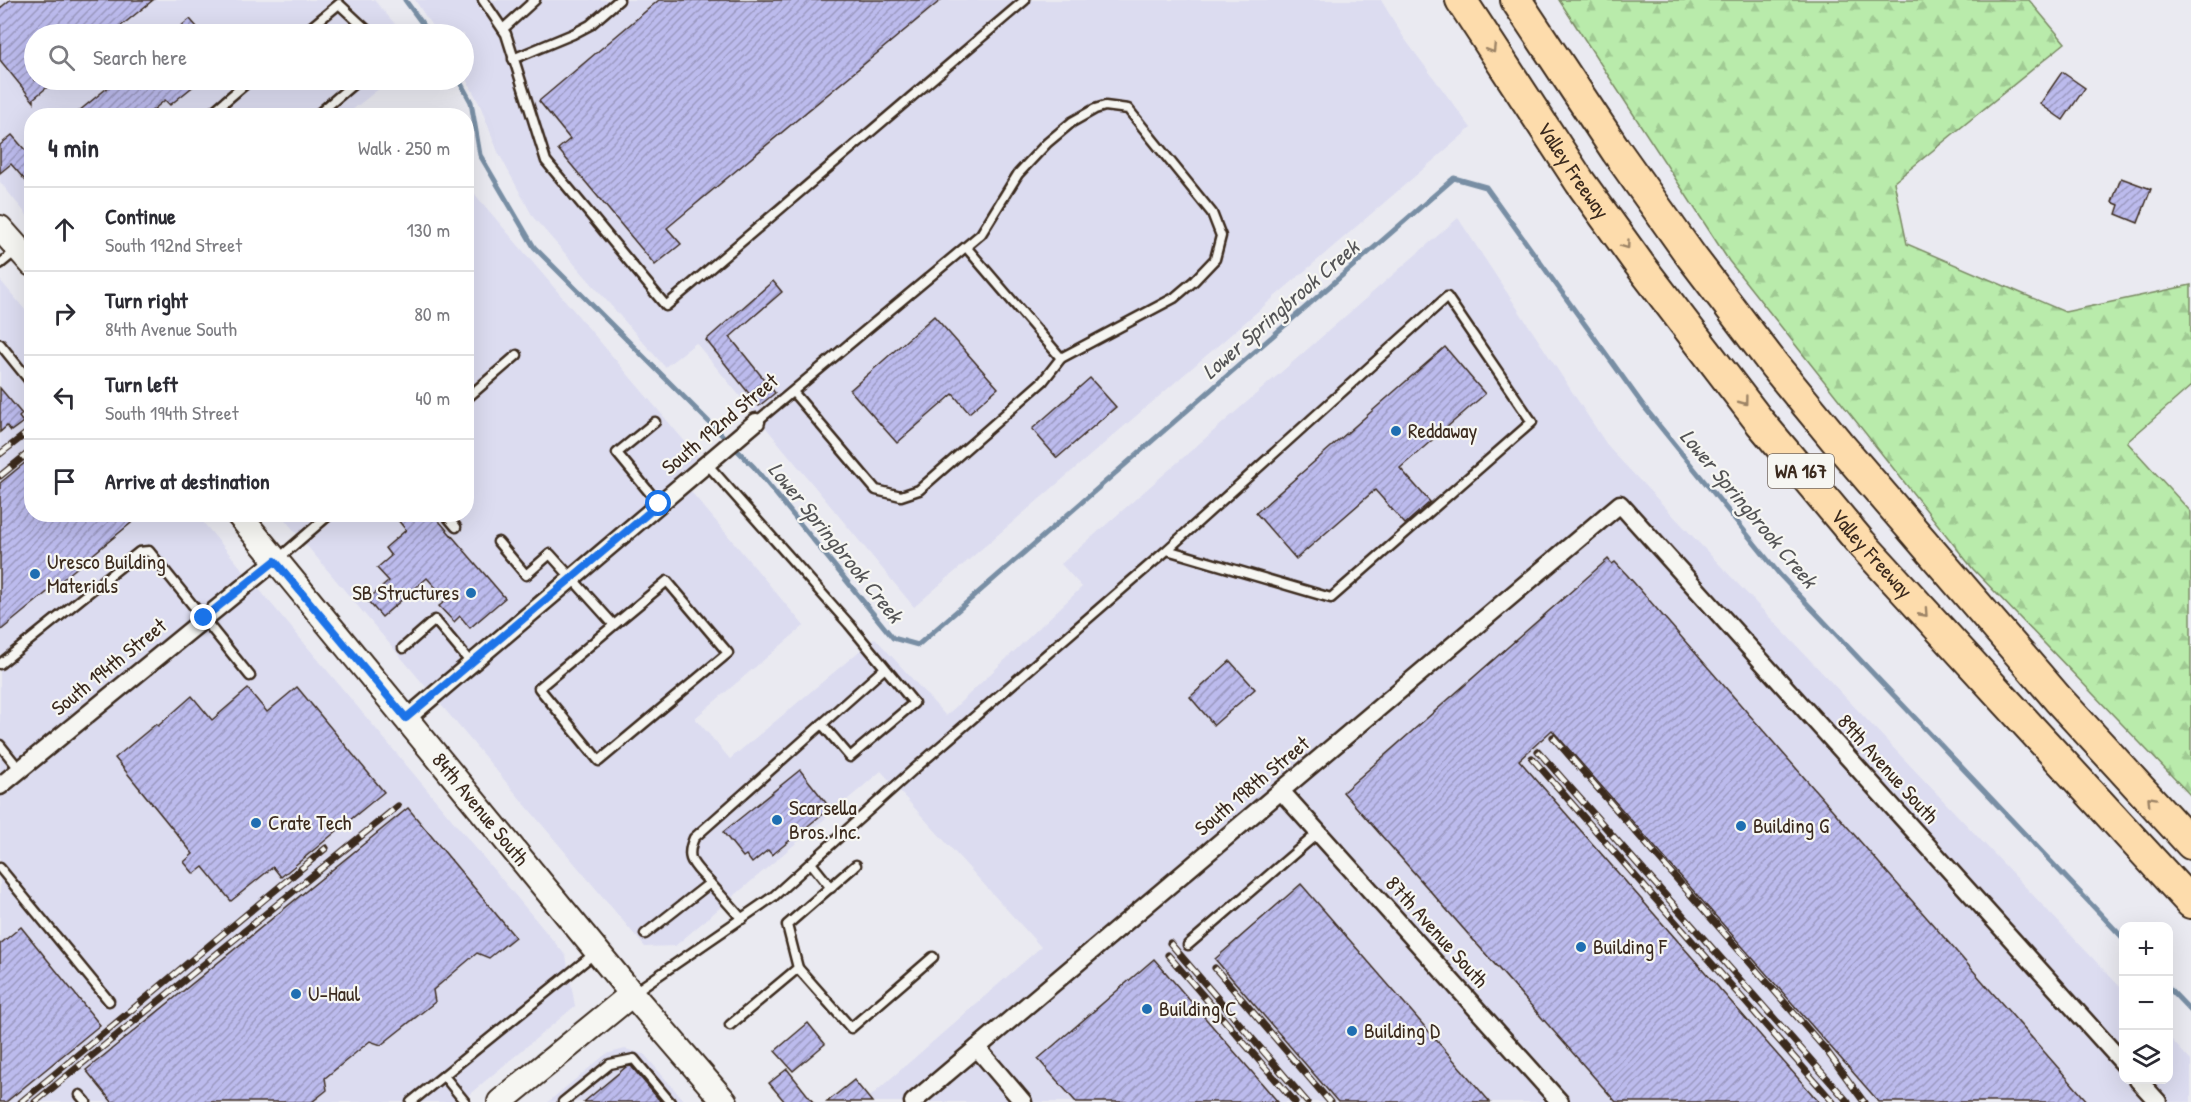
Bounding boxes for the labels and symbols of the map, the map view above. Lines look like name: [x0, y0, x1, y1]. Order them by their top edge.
one-way arrow: [1485, 43, 1496, 54]
street label: Valley Freeway: [1531, 116, 1617, 224]
water label: Lower Springbrook Creek: [1195, 231, 1366, 386]
one-way arrow: [1619, 239, 1630, 250]
street label: South 192nd Street: [655, 366, 785, 481]
one-way arrow: [1736, 394, 1747, 405]
place label: Reddaway: [1408, 416, 1477, 445]
water label: Lower Springbrook Creek: [1674, 422, 1826, 595]
marker: Reddaway: [1389, 424, 1403, 438]
road number: WA 167: [1768, 454, 1834, 488]
water label: Lower Springbrook Creek: [762, 455, 911, 630]
route start: [645, 490, 671, 516]
street label: Valley Freeway: [1824, 502, 1920, 604]
place label: Uresco Building Materials: [47, 547, 166, 600]
marker: Uresco Building Materials: [28, 567, 42, 581]
place label: SB Structures: [352, 578, 459, 607]
marker: SB Structures: [464, 586, 478, 600]
route end: [190, 604, 216, 630]
one-way arrow: [1917, 606, 1928, 617]
street label: South 194th Street: [45, 611, 173, 722]
street label: 89th Avenue South: [1831, 708, 1946, 830]
street label: South 198th Street: [1188, 729, 1316, 842]
street label: 84th Avenue South: [426, 746, 536, 872]
place label: Scarsella Bros. Inc.: [789, 793, 861, 846]
one-way arrow: [2147, 797, 2158, 807]
place label: Crate Tech: [268, 808, 352, 837]
place label: Building G: [1753, 811, 1829, 840]
marker: Scarsella Bros. Inc.: [770, 813, 784, 827]
marker: Crate Tech: [249, 816, 263, 830]
marker: Building G: [1734, 819, 1748, 833]
street label: 87th Avenue South: [1379, 870, 1495, 994]
place label: Building F: [1593, 932, 1668, 961]
marker: Building F: [1574, 940, 1588, 954]
place label: U-Haul: [308, 979, 360, 1008]
marker: U-Haul: [289, 987, 303, 1001]
place label: Building C: [1159, 994, 1236, 1023]
marker: Building C: [1140, 1002, 1154, 1016]
place label: Building D: [1364, 1016, 1440, 1045]
marker: Building D: [1345, 1024, 1359, 1038]

